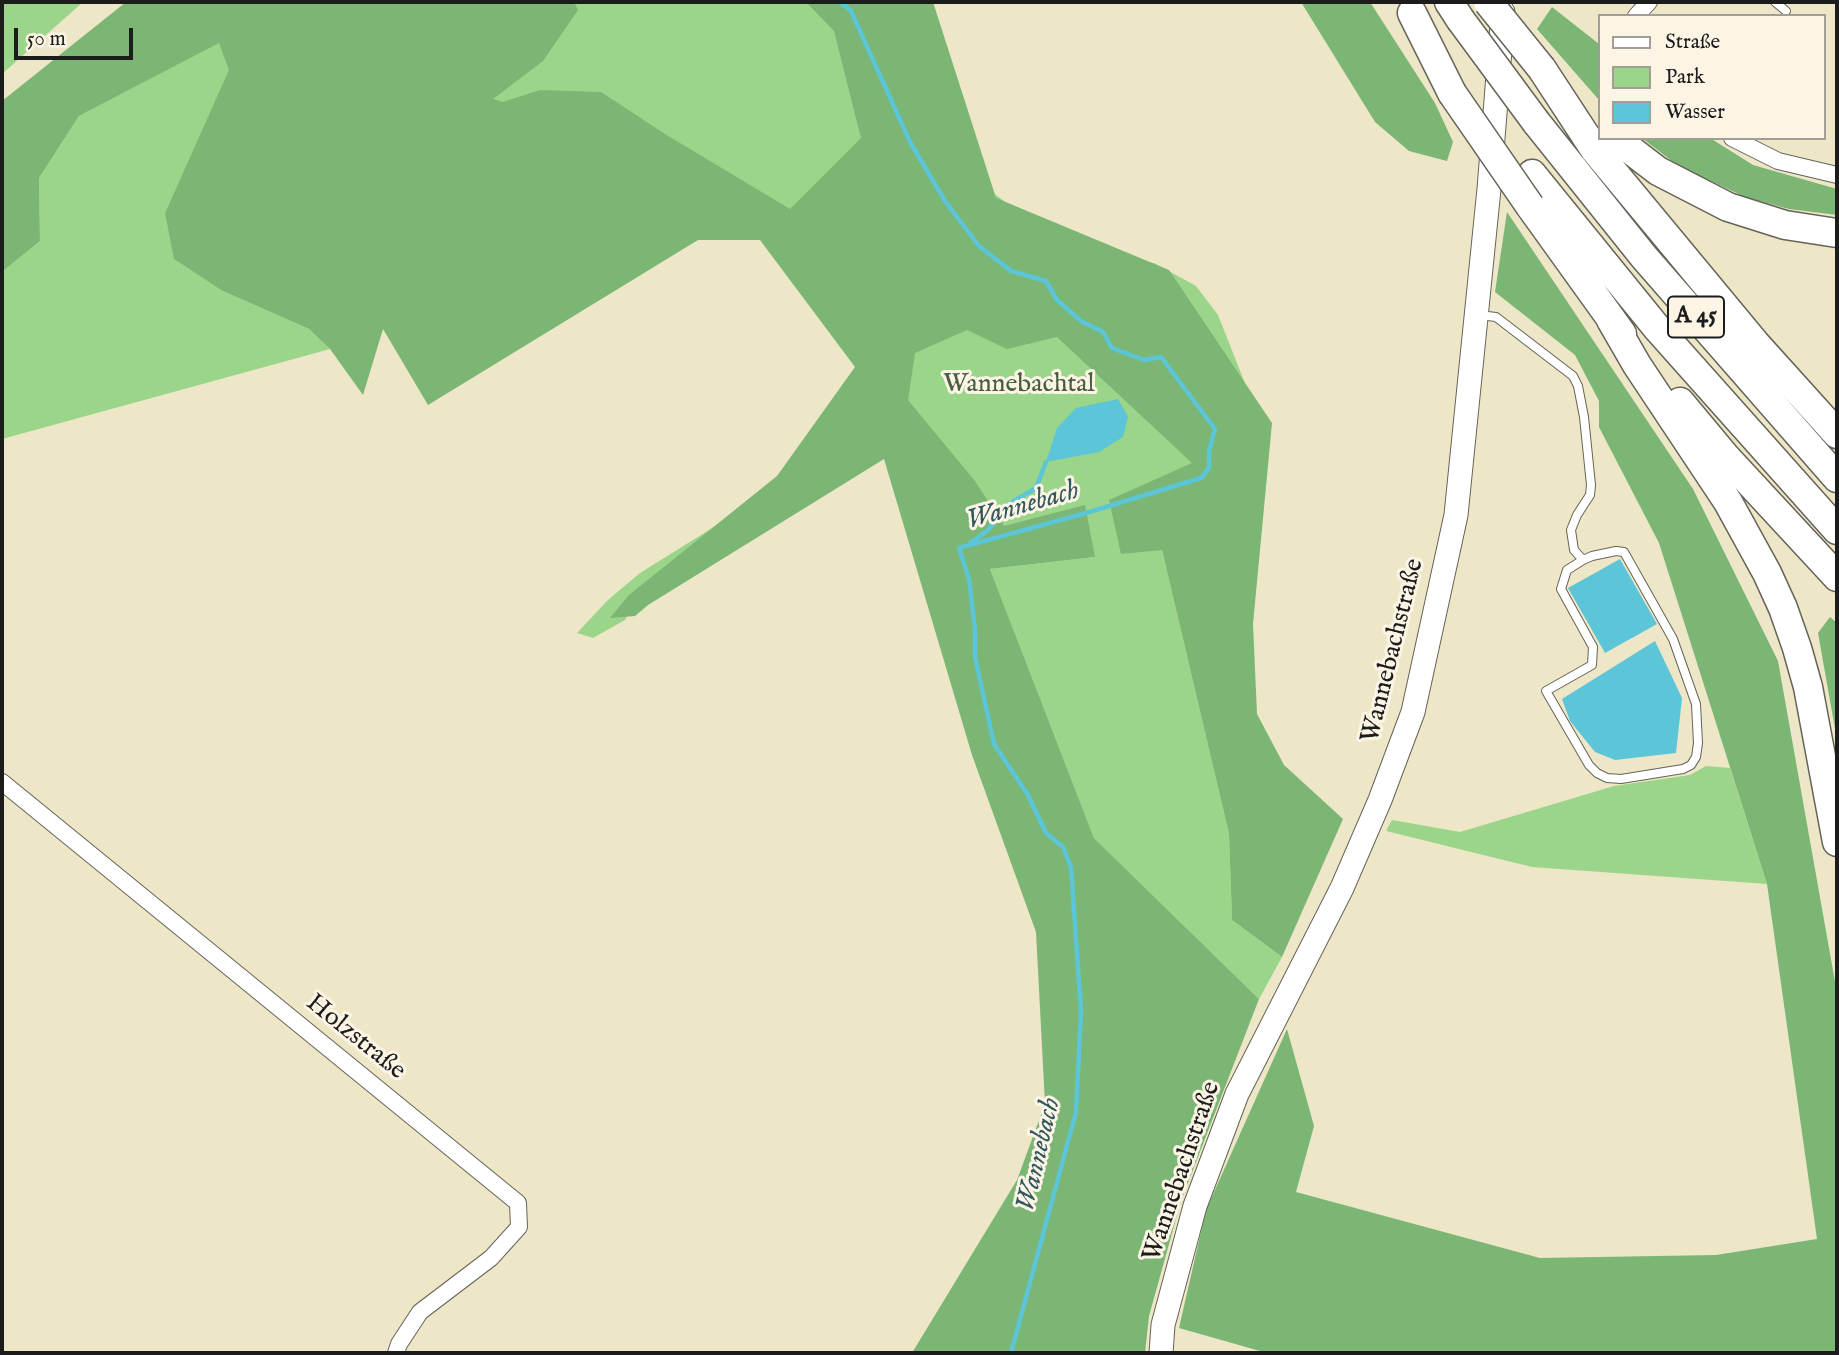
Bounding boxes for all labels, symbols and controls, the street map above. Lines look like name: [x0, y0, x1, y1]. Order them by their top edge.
scale bar: [18, 14, 136, 58]
legend: [1598, 14, 1825, 140]
text: 50 m: [27, 26, 66, 53]
text: Straße: [1665, 29, 1720, 56]
text: Park: [1665, 64, 1705, 91]
text: Wasser: [1665, 99, 1725, 126]
road number: A 45: [1668, 296, 1724, 338]
park label: Wannebachtal: [943, 370, 1095, 402]
water label: Wannebach: [963, 475, 1083, 539]
street label: Wannebachstraße: [1356, 556, 1432, 746]
street label: Holzstraße: [299, 988, 411, 1088]
street label: Wannebachstraße: [1138, 1078, 1228, 1266]
water label: Wannebach: [1011, 1095, 1069, 1215]

